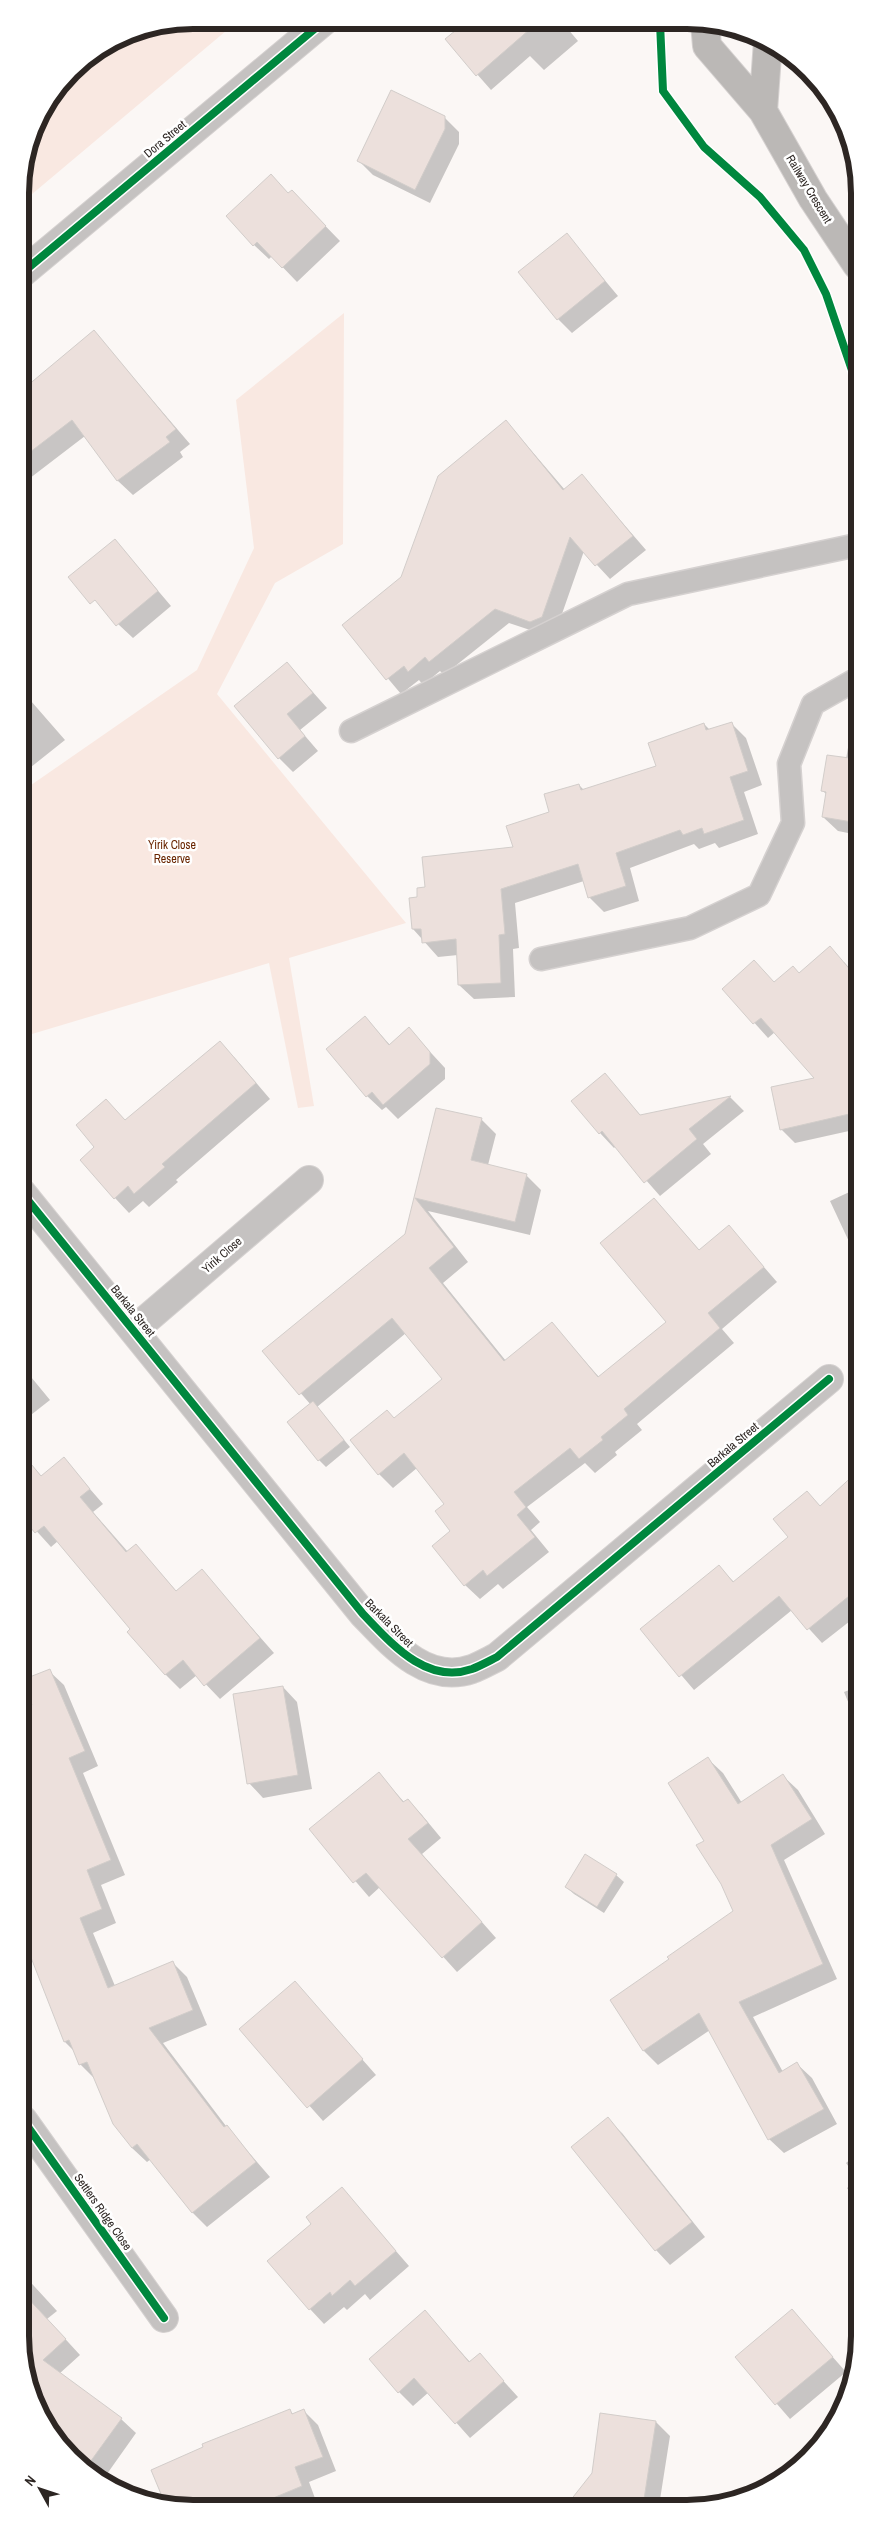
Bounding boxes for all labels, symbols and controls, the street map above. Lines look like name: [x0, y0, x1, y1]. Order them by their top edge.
street label: Dora Street: [141, 117, 190, 161]
street label: Railway Crescent: [782, 152, 836, 226]
park label: Yirik Close Reserve: [148, 837, 196, 867]
street label: Yirik Close: [199, 1233, 245, 1277]
street label: Barkala Street: [107, 1282, 159, 1340]
street label: Barkala Street: [704, 1419, 762, 1471]
street label: Barkala Street: [361, 1595, 417, 1651]
street label: Settlers Ridge Close: [71, 2170, 135, 2254]
north arrow: [15, 2464, 65, 2514]
text: N: [20, 2472, 40, 2490]

